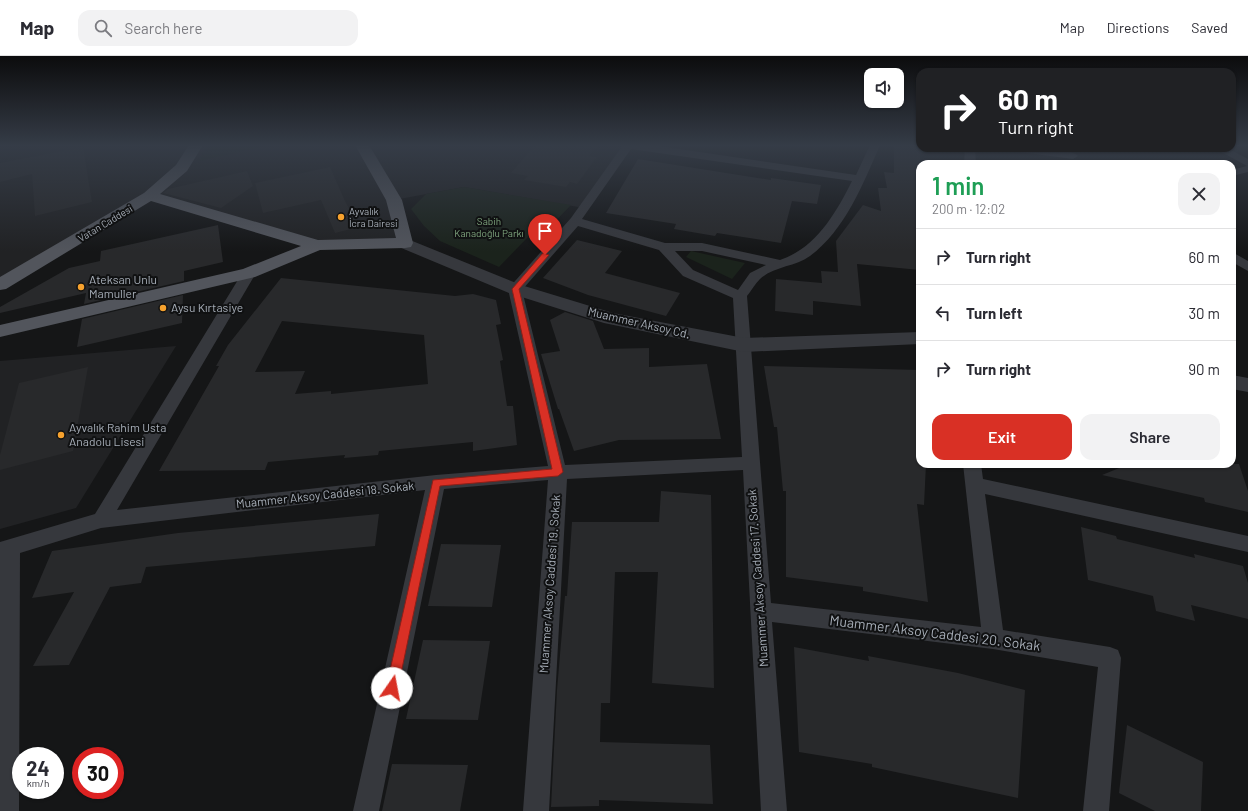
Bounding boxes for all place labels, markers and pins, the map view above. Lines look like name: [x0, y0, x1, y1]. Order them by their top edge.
place label: Ayvalık İcra Dairesi: [349, 205, 398, 229]
marker: Ayvalık İcra Dairesi: [336, 212, 346, 222]
pin: [528, 214, 562, 255]
place label: Ateksan Unlu Mamuller: [89, 272, 157, 300]
marker: Ateksan Unlu Mamuller: [76, 282, 86, 292]
place label: Aysu Kırtasiye: [171, 300, 243, 314]
marker: Aysu Kırtasiye: [158, 303, 168, 313]
place label: Ayvalık Rahim Usta Anadolu Lisesi: [69, 420, 166, 448]
marker: Ayvalık Rahim Usta Anadolu Lisesi: [56, 430, 66, 440]

